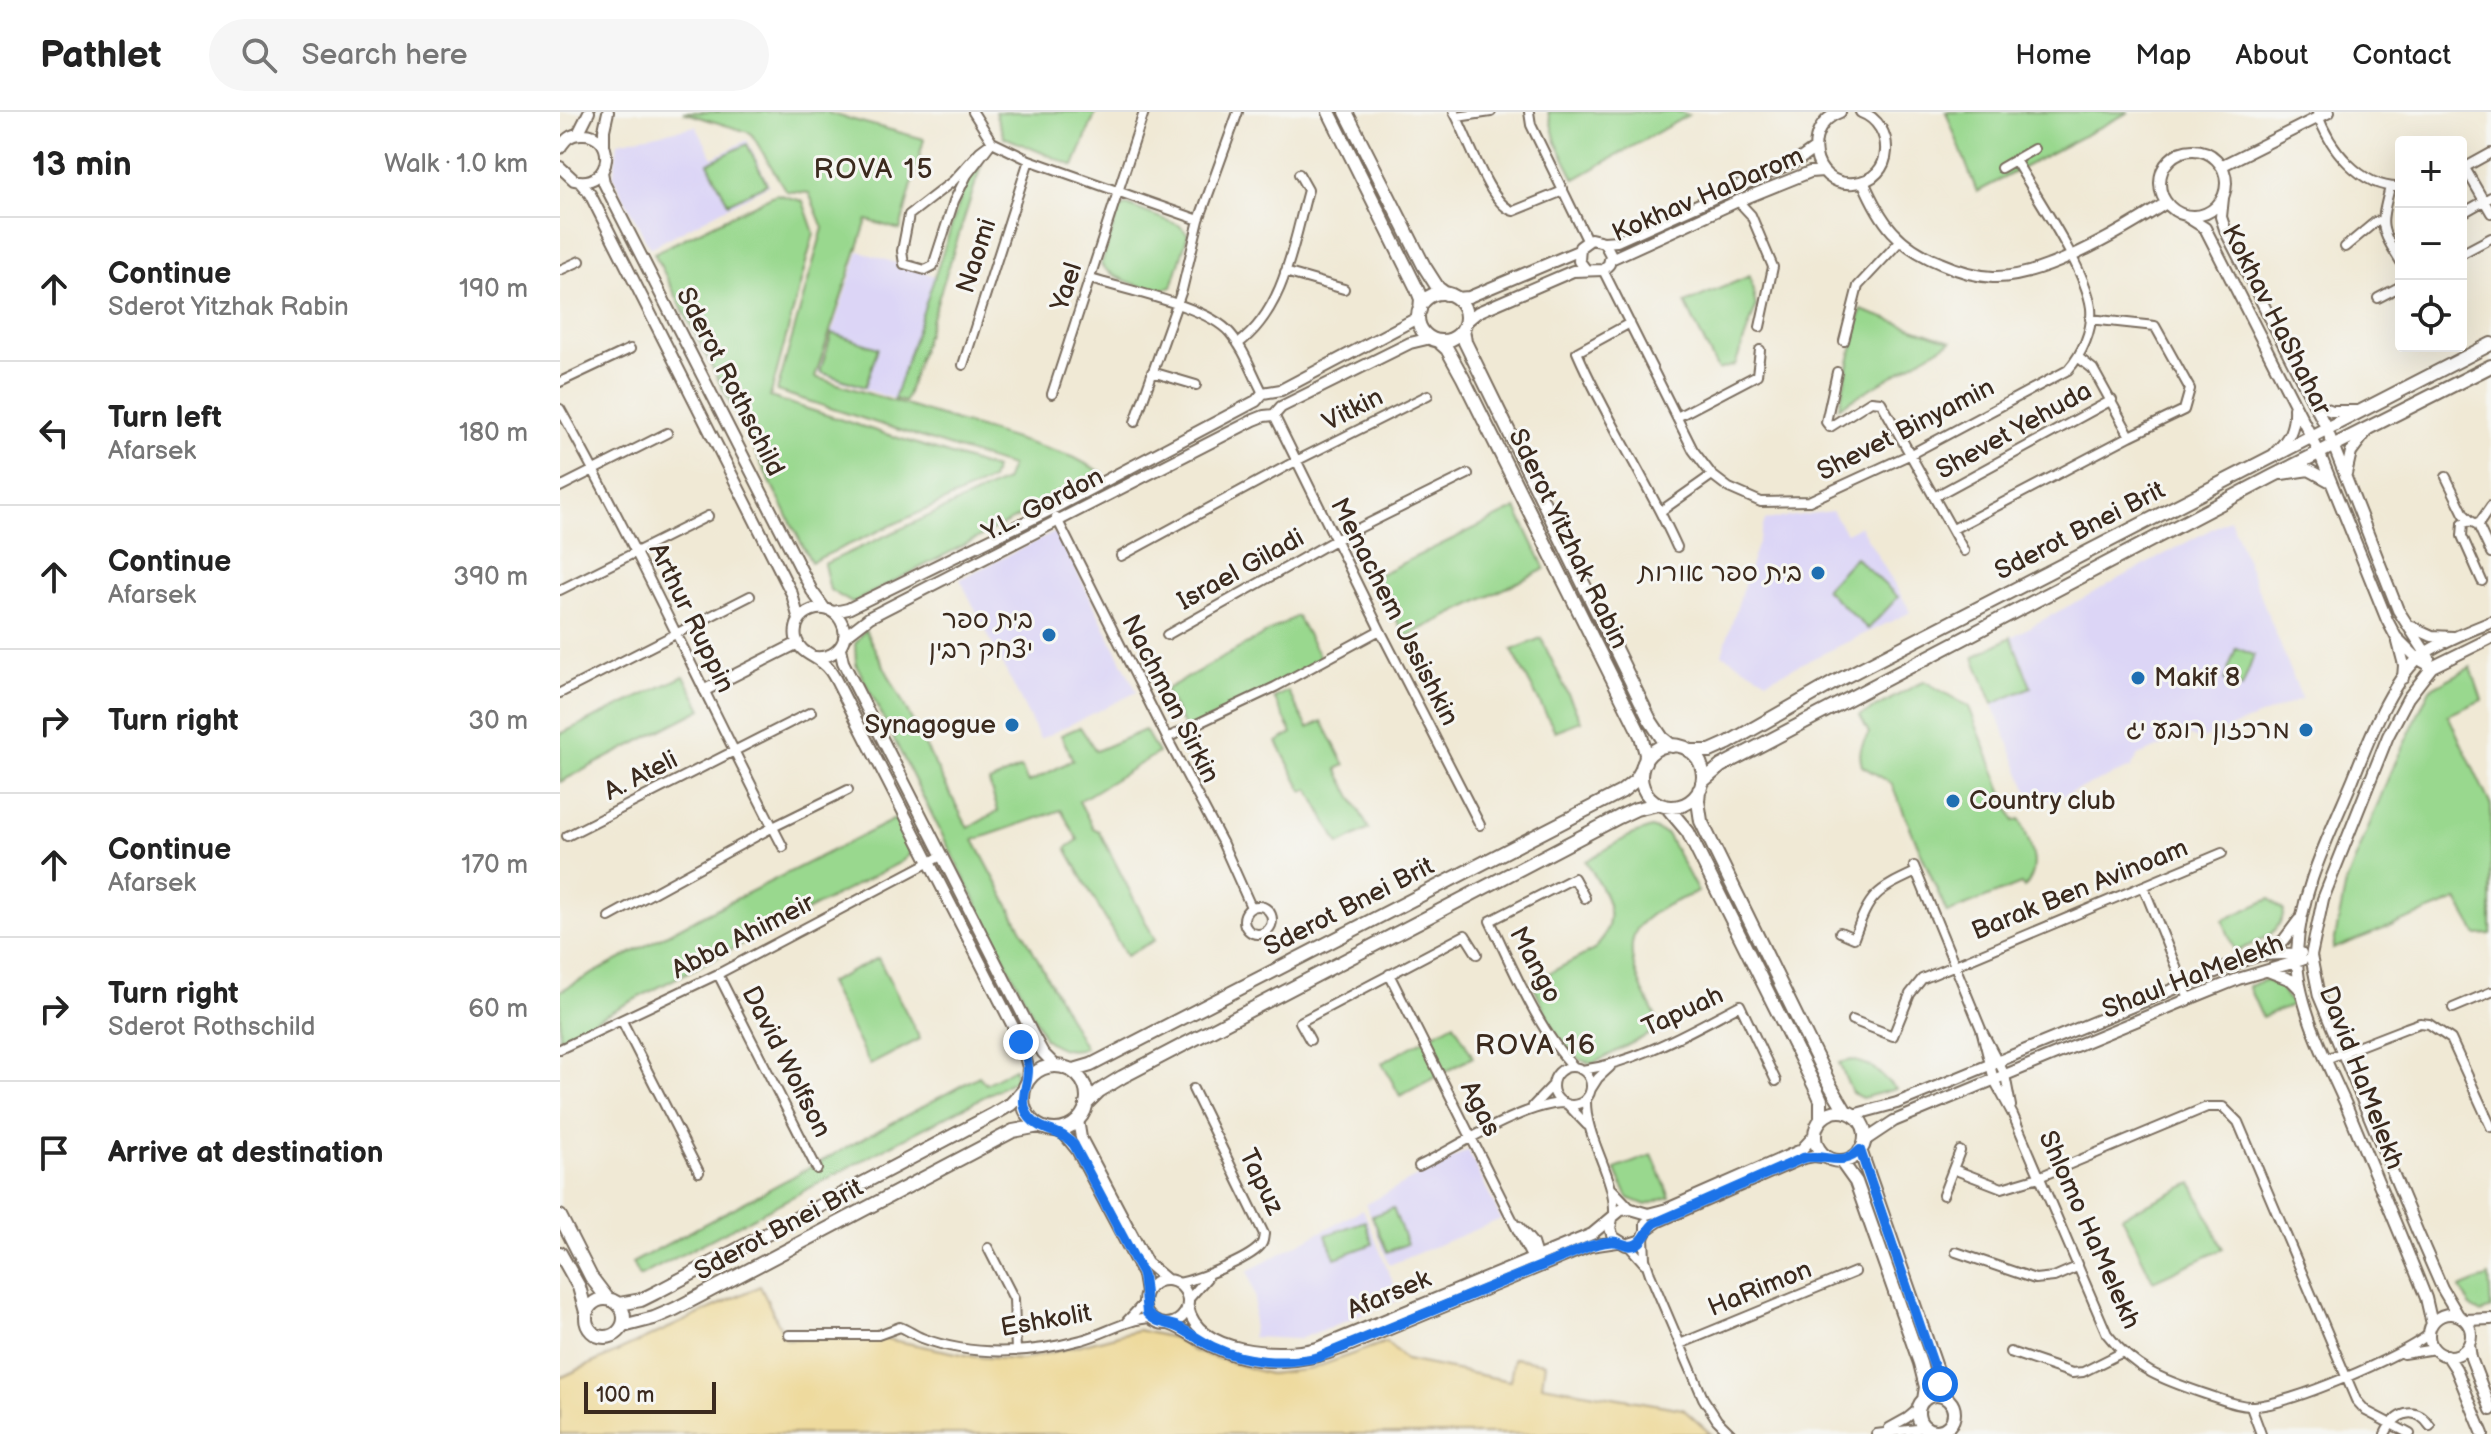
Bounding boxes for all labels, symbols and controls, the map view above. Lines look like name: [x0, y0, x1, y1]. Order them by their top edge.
search box: [209, 19, 769, 91]
text: Pathlet: [40, 33, 161, 78]
icon: search: [237, 33, 281, 77]
text: Search here: [301, 37, 468, 73]
text: Home: [2015, 39, 2091, 72]
text: Map: [2135, 39, 2192, 72]
text: About: [2236, 39, 2308, 72]
text: Contact: [2352, 39, 2451, 72]
map controls: [2395, 136, 2467, 352]
button: +: [2395, 136, 2467, 208]
street label: Kokhav HaDarom: [1608, 141, 1808, 249]
text: 13 min: [32, 144, 132, 185]
text: Walk · 1.0 km: [384, 149, 528, 180]
district label: ROVA 15: [813, 153, 935, 186]
button: −: [2395, 208, 2467, 280]
street label: Naomi: [950, 215, 1004, 297]
street label: Kokhav HaShahar: [2215, 220, 2338, 421]
text: Continue: [108, 256, 231, 292]
street label: Yael: [1044, 259, 1089, 316]
icon: ahead: [32, 267, 76, 311]
text: 190 m: [459, 274, 528, 305]
button: locate: [2395, 280, 2467, 352]
street label: Sderot Rothschild: [669, 283, 791, 481]
text: Sderot Yitzhak Rabin: [108, 292, 349, 323]
street label: Shevet Binyamin: [1812, 372, 2000, 488]
street label: Shevet Yehuda: [1931, 375, 2097, 487]
street label: Vitkin: [1318, 382, 1388, 438]
text: Turn left: [108, 400, 222, 436]
icon: left: [32, 411, 76, 455]
text: 180 m: [459, 418, 528, 449]
street label: Sderot Yitzhak Rabin: [1501, 424, 1635, 654]
text: Afarsek: [108, 436, 196, 467]
street label: Y.L. Gordon: [976, 461, 1109, 549]
street label: Sderot Bnei Brit: [1990, 475, 2170, 587]
street label: Menachem Ussishkin: [1323, 493, 1465, 731]
street label: Israel Giladi: [1172, 523, 1310, 617]
street label: Arthur Ruppin: [641, 538, 741, 698]
text: Continue: [108, 544, 231, 580]
icon: ahead: [32, 555, 76, 599]
place label: בית ספר אורות: [1636, 558, 1802, 589]
text: 390 m: [453, 562, 528, 593]
marker: בית ספר אורות: [1809, 564, 1827, 582]
text: Afarsek: [108, 580, 196, 611]
place label: בית ספר יצחק רבין: [928, 605, 1033, 666]
street label: Nachman Sirkin: [1114, 610, 1226, 788]
marker: בית ספר יצחק רבין: [1040, 626, 1058, 644]
place label: Makif 8: [2154, 663, 2240, 694]
marker: Makif 8: [2129, 669, 2147, 687]
icon: right: [32, 699, 76, 743]
text: Turn right: [108, 703, 239, 739]
text: 30 m: [468, 706, 528, 737]
place label: Synagogue: [864, 710, 996, 741]
place label: מרכזון רובע יג: [2126, 715, 2290, 746]
marker: Synagogue: [1003, 716, 1021, 734]
marker: מרכזון רובע יג: [2297, 721, 2315, 739]
street label: A. Ateli: [599, 744, 683, 808]
place label: Country club: [1969, 786, 2116, 817]
marker: Country club: [1944, 792, 1962, 810]
text: Continue: [108, 832, 231, 868]
street label: Barak Ben Avinoam: [1967, 833, 2193, 947]
icon: ahead: [32, 843, 76, 887]
text: 170 m: [461, 850, 528, 881]
street label: Sderot Bnei Brit: [1259, 851, 1439, 963]
text: Afarsek: [108, 868, 196, 899]
street label: Abba Ahimeir: [667, 888, 820, 986]
street label: Mango: [1502, 922, 1568, 1008]
street label: Shaul HaMelekh: [2098, 928, 2288, 1026]
text: Turn right: [108, 976, 239, 1012]
street label: Tapuah: [1637, 980, 1729, 1044]
street label: David Wolfson: [735, 981, 837, 1143]
street label: David HaMelekh: [2312, 982, 2410, 1174]
icon: right: [32, 987, 76, 1031]
text: 60 m: [468, 994, 528, 1025]
text: Sderot Rothschild: [108, 1012, 315, 1043]
route end: [1003, 1024, 1039, 1060]
district label: ROVA 16: [1475, 1029, 1597, 1062]
street label: Agas: [1453, 1076, 1507, 1142]
street label: Shlomo HaMelekh: [2031, 1126, 2147, 1334]
icon: arrive: [32, 1131, 76, 1175]
text: Arrive at destination: [108, 1135, 384, 1171]
street label: Tapuz: [1232, 1144, 1290, 1220]
street label: Sderot Bnei Brit: [689, 1173, 869, 1287]
street label: HaRimon: [1704, 1254, 1816, 1324]
street label: Afarsek: [1342, 1263, 1436, 1326]
street label: Eshkolit: [998, 1298, 1094, 1344]
route start: [1922, 1366, 1958, 1402]
scale bar: [584, 1378, 716, 1414]
text: 100 m: [596, 1382, 655, 1409]

